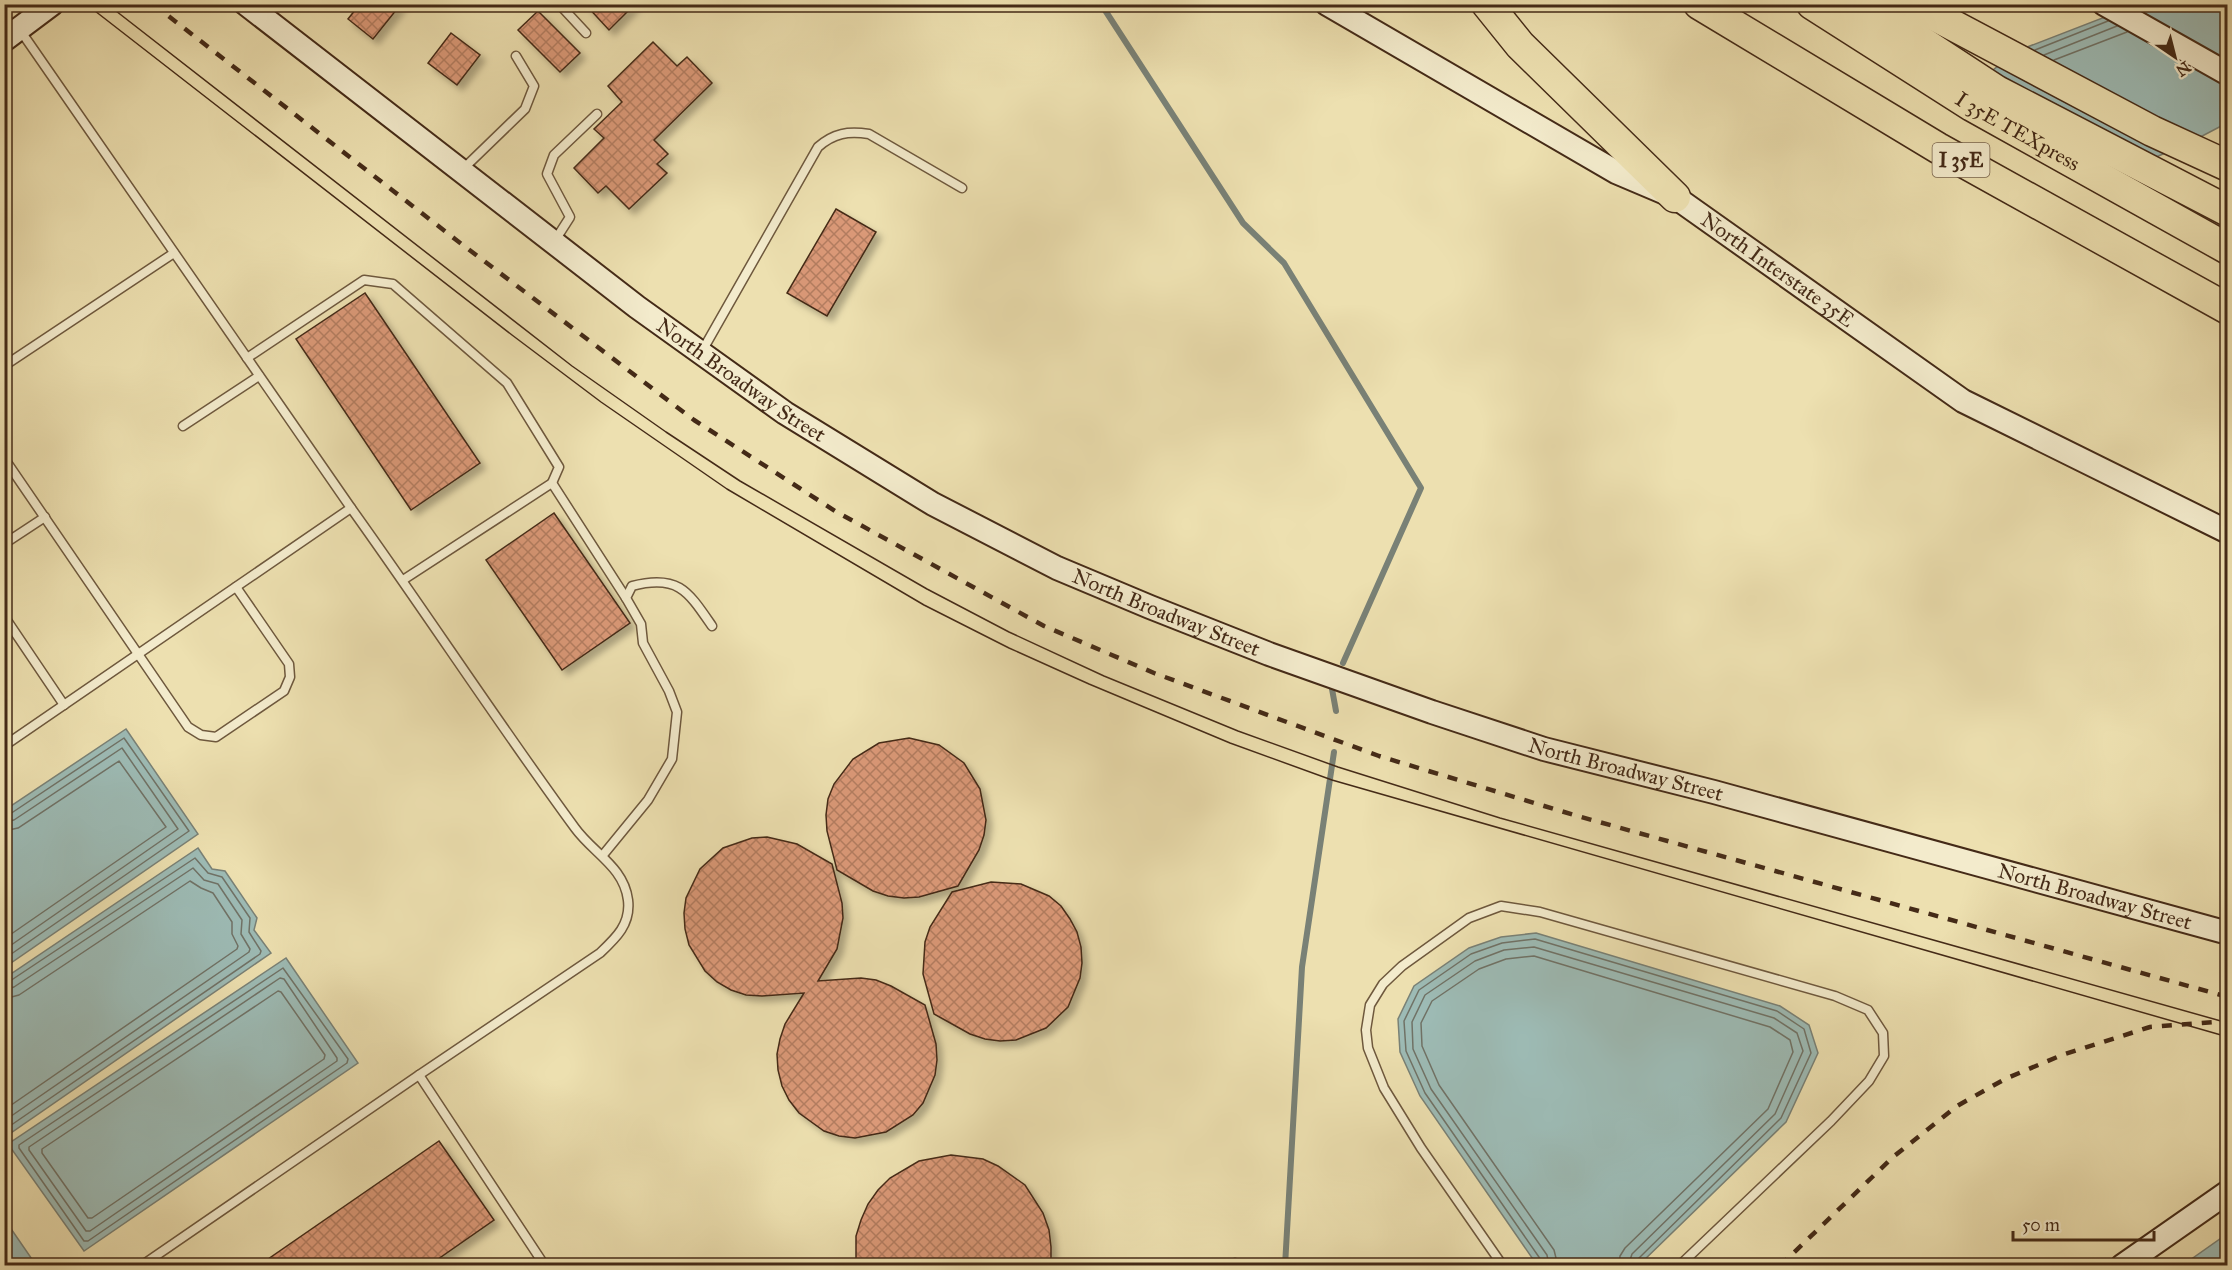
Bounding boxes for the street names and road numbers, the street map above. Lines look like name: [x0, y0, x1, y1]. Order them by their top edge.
street label: I 35E TEXpress: [1951, 85, 2083, 177]
road number: I 35E: [1932, 143, 1990, 177]
street label: North Interstate 35E: [1696, 206, 1859, 333]
street label: North Broadway Street: [652, 312, 831, 448]
street label: North Broadway Street: [1068, 563, 1264, 662]
street label: North Broadway Street: [1525, 732, 1727, 807]
street label: North Broadway Street: [1995, 857, 2195, 936]

